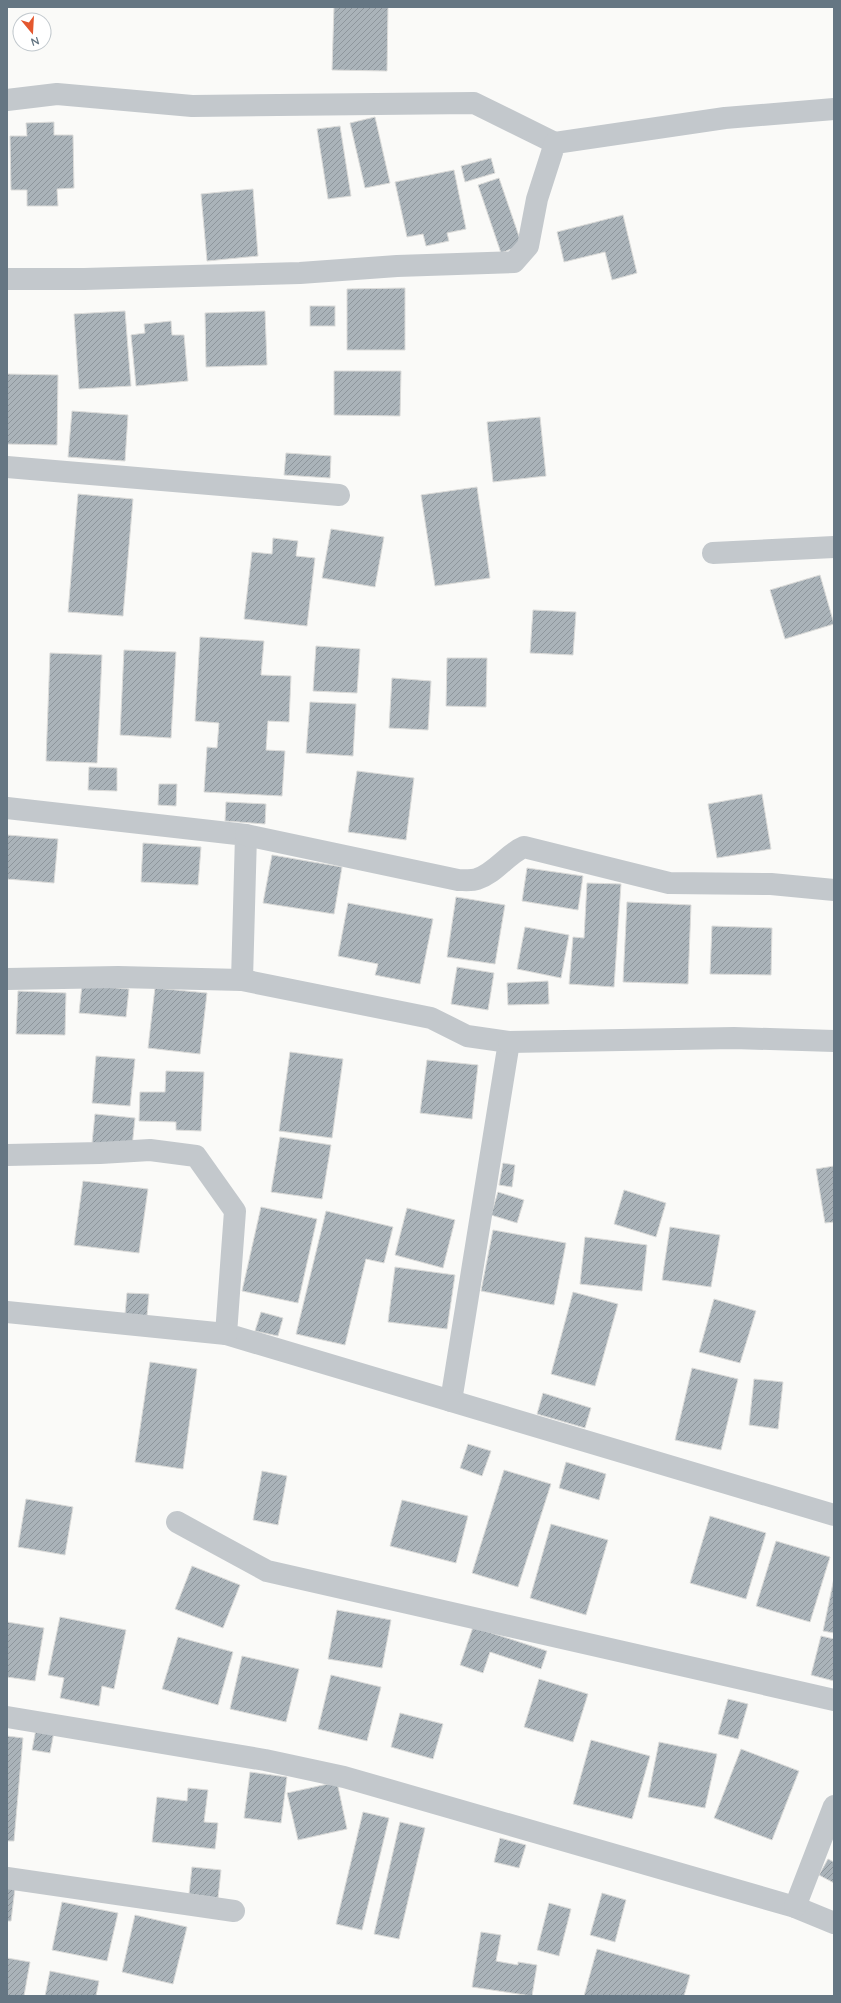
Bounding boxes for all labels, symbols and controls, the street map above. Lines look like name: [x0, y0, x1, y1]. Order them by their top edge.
north arrow: [12, 12, 52, 52]
text: N: [29, 34, 41, 49]

